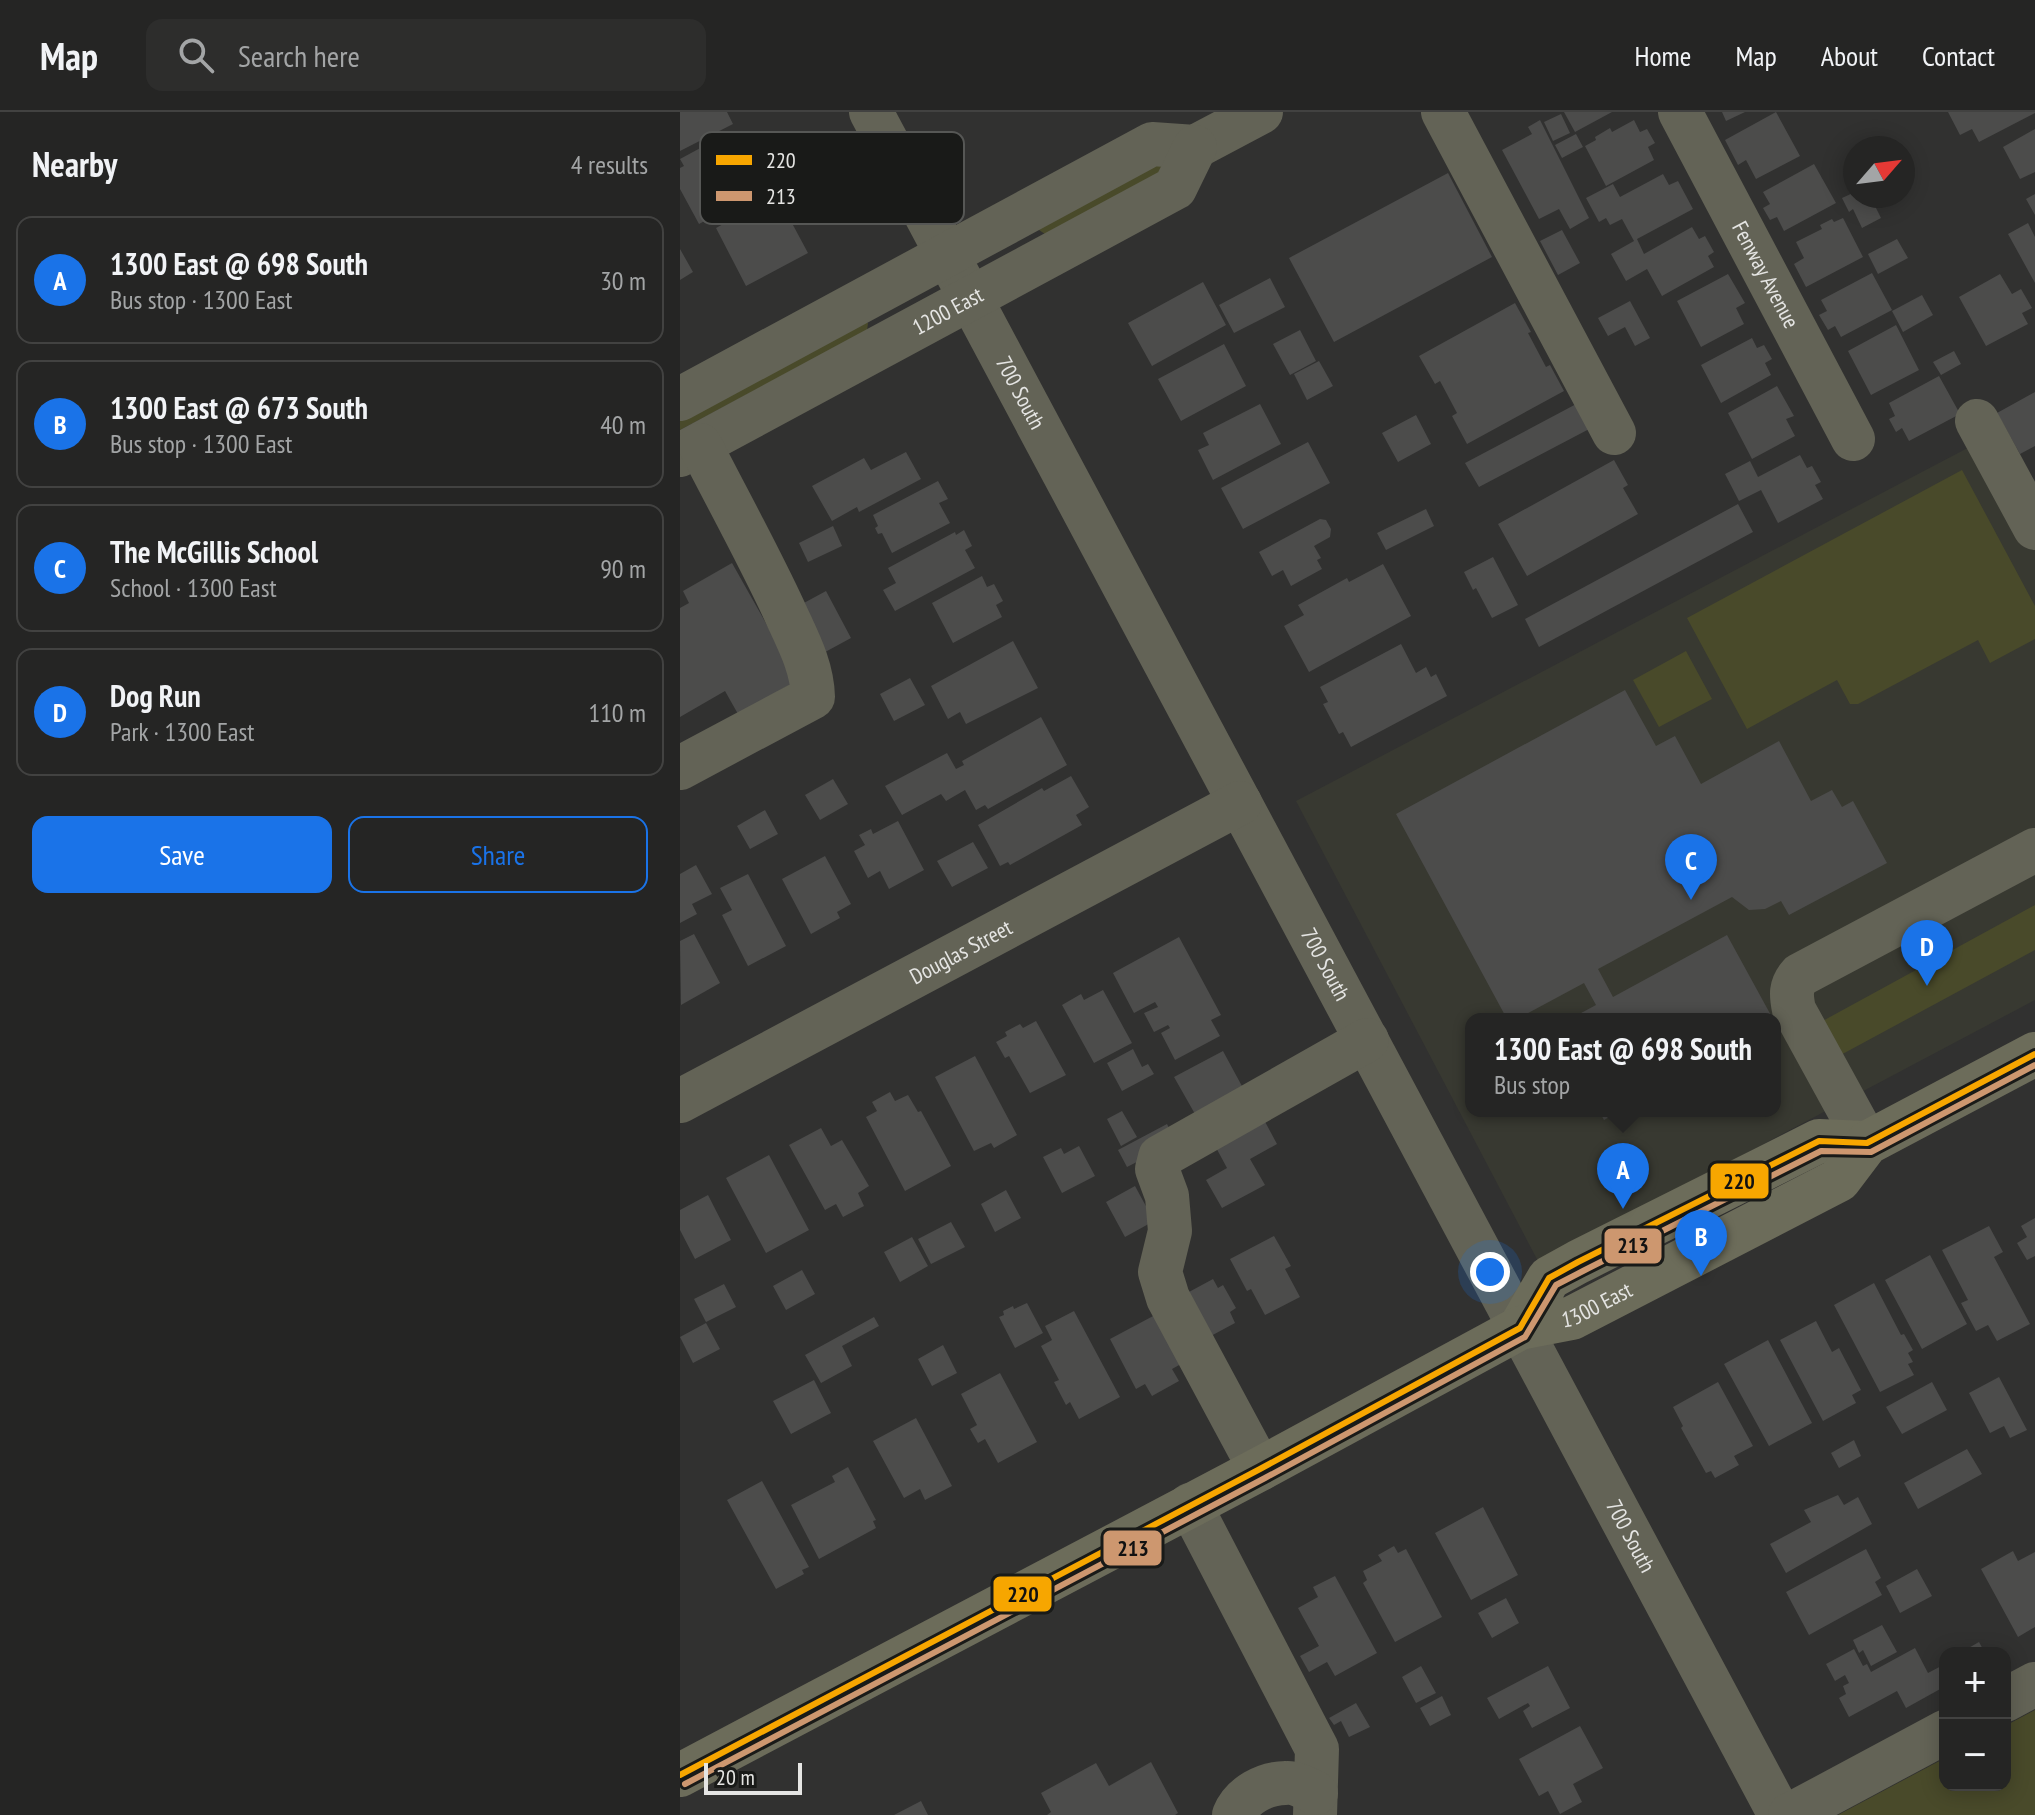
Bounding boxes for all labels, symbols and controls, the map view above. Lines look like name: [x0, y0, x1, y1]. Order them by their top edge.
search box: [146, 19, 706, 91]
text: Map: [40, 31, 98, 80]
icon: search: [174, 33, 218, 77]
text: Search here: [238, 36, 360, 75]
text: Home: [1635, 37, 1691, 74]
text: Map: [1735, 37, 1777, 74]
text: About: [1821, 37, 1878, 74]
text: Contact: [1922, 37, 1995, 74]
legend: [700, 132, 964, 224]
north arrow: [1843, 136, 1915, 208]
text: Nearby: [32, 142, 117, 186]
text: 220: [766, 146, 796, 174]
text: 4 results: [571, 148, 648, 181]
text: 213: [766, 182, 796, 210]
street label: Fenway Avenue: [1726, 216, 1806, 333]
text: 1300 East @ 698 South: [110, 244, 368, 283]
text: A: [53, 264, 67, 297]
text: 30 m: [600, 264, 646, 297]
street label: 1200 East: [907, 280, 988, 341]
text: Bus stop · 1300 East: [110, 283, 292, 316]
street label: 700 South: [990, 351, 1052, 434]
text: 1300 East @ 673 South: [110, 388, 368, 427]
text: B: [54, 408, 66, 441]
text: 40 m: [600, 408, 646, 441]
text: Bus stop · 1300 East: [110, 427, 292, 460]
text: The McGillis School: [110, 532, 318, 571]
text: C: [54, 552, 66, 585]
text: 90 m: [600, 552, 646, 585]
text: School · 1300 East: [110, 571, 277, 604]
text: Dog Run: [110, 676, 201, 715]
text: D: [53, 696, 67, 729]
text: 110 m: [588, 696, 646, 729]
text: Park · 1300 East: [110, 715, 254, 748]
button: Save: [32, 816, 332, 893]
button: Share: [348, 816, 648, 893]
pin: C: [1665, 834, 1717, 900]
street label: Douglas Street: [905, 913, 1017, 990]
pin: D: [1901, 920, 1953, 986]
street label: 700 South: [1295, 923, 1357, 1005]
popup: [1465, 1013, 1781, 1117]
text: 1300 East @ 698 South: [1494, 1029, 1752, 1068]
text: Bus stop: [1494, 1068, 1570, 1101]
pin: A: [1597, 1143, 1649, 1209]
line badge: 220: [1709, 1162, 1770, 1200]
text: 220: [1723, 1167, 1755, 1195]
pin: B: [1675, 1210, 1727, 1276]
line badge: 213: [1603, 1227, 1663, 1265]
text: 213: [1617, 1231, 1649, 1259]
your location: [1470, 1252, 1510, 1292]
street label: 1300 East: [1559, 1275, 1637, 1334]
street label: 700 South: [1600, 1495, 1662, 1577]
line badge: 213: [1102, 1529, 1163, 1567]
text: 213: [1117, 1534, 1149, 1562]
line badge: 220: [992, 1575, 1053, 1613]
text: 220: [1007, 1580, 1039, 1608]
map controls: [1939, 1647, 2011, 1791]
button: +: [1939, 1647, 2011, 1719]
button: −: [1939, 1719, 2011, 1791]
scale bar: [704, 1759, 802, 1795]
text: 20 m: [716, 1763, 755, 1791]

